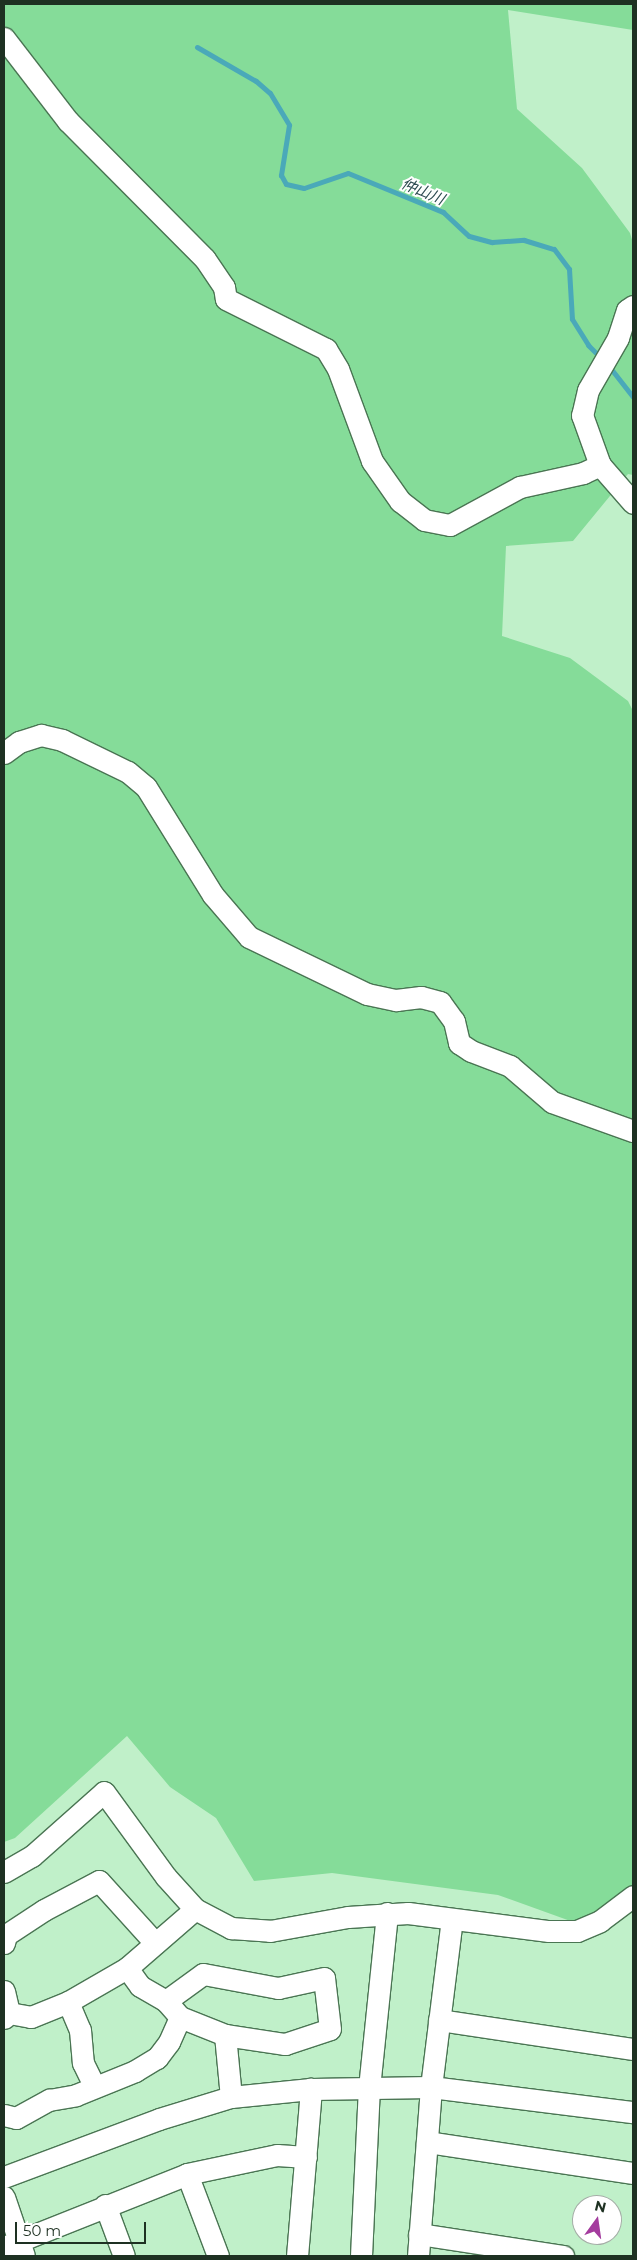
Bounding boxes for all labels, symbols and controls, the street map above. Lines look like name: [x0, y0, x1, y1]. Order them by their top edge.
water label: 仲山川: [399, 174, 447, 208]
north arrow: [572, 2195, 622, 2245]
text: N: [593, 2196, 608, 2217]
scale bar: [18, 2212, 149, 2244]
text: 50 m: [23, 2221, 61, 2240]

